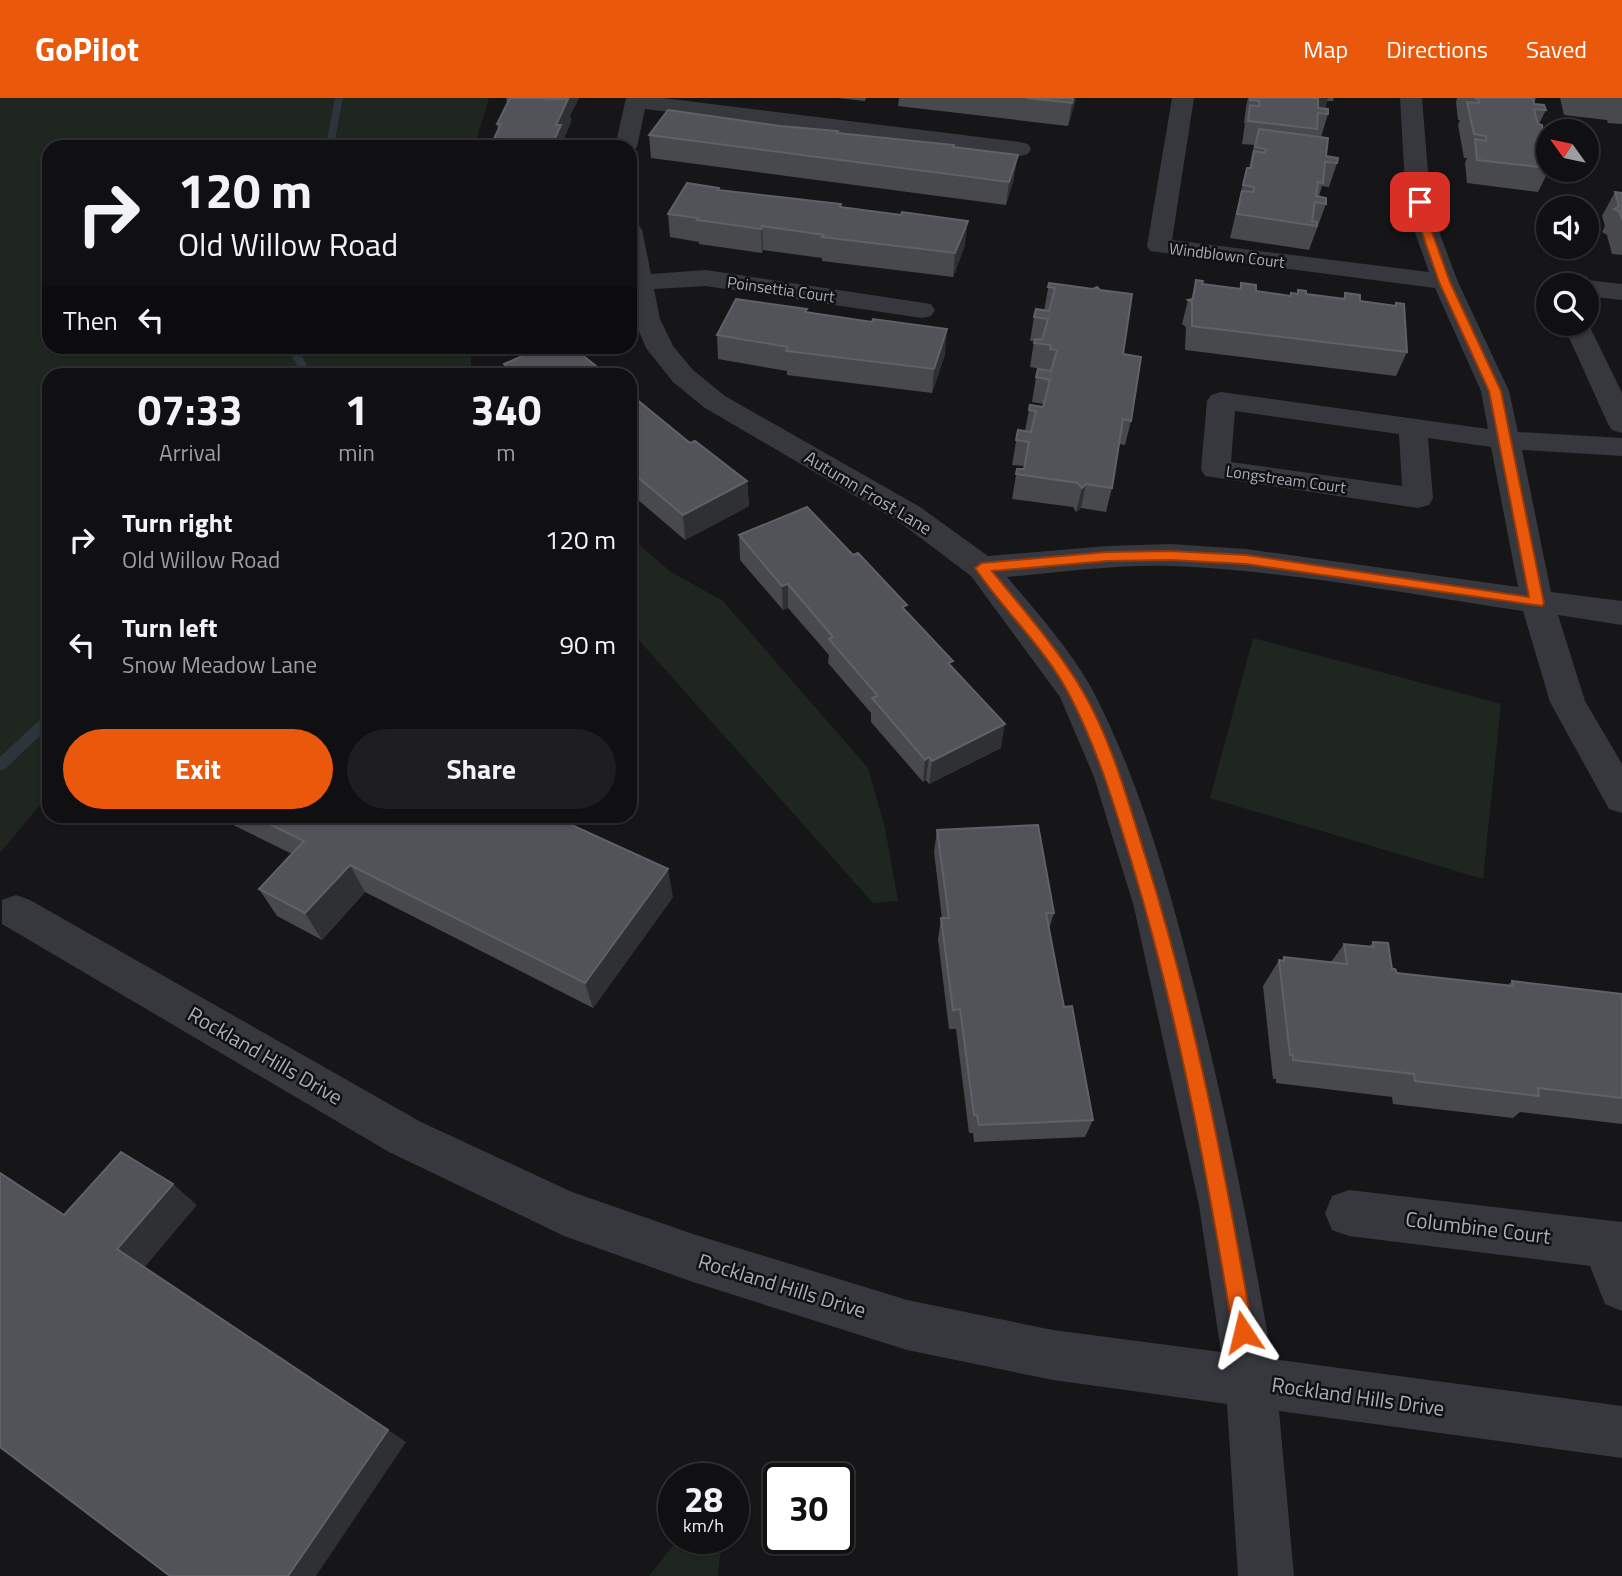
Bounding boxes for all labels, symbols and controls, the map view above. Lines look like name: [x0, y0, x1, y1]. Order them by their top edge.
text: GoPilot: [35, 24, 139, 74]
text: Map: [1303, 31, 1348, 67]
text: Directions: [1386, 31, 1488, 67]
text: Saved: [1526, 31, 1587, 67]
north arrow: [1536, 119, 1600, 182]
map controls: [1536, 119, 1599, 336]
text: 120 m: [178, 152, 312, 227]
icon: right: [63, 168, 154, 259]
pin: [1390, 172, 1450, 232]
icon: arrive: [1401, 183, 1439, 221]
button: sound: [1536, 196, 1599, 259]
text: Old Willow Road: [178, 220, 398, 268]
street label: Windblown Court: [1168, 236, 1286, 274]
street label: Poinsettia Court: [726, 270, 837, 308]
button: search: [1536, 273, 1599, 336]
text: Then: [63, 301, 118, 340]
icon: left: [132, 301, 170, 339]
text: 07:33: [138, 377, 243, 441]
text: 1: [345, 377, 368, 441]
text: 340: [471, 377, 541, 441]
text: Arrival: [159, 435, 221, 470]
text: min: [338, 435, 375, 470]
text: m: [496, 435, 516, 470]
street label: Autumn Frost Lane: [799, 444, 937, 541]
street label: Longstream Court: [1224, 459, 1348, 499]
text: Turn right: [122, 503, 233, 542]
text: 120 m: [545, 520, 616, 559]
icon: right: [63, 521, 101, 559]
text: Old Willow Road: [122, 542, 280, 577]
text: Turn left: [122, 608, 217, 647]
text: 90 m: [559, 625, 616, 664]
icon: left: [63, 626, 101, 664]
text: Snow Meadow Lane: [122, 647, 317, 682]
button: Exit: [63, 729, 333, 809]
button: Share: [347, 729, 616, 809]
street label: Rockland Hills Drive: [182, 998, 349, 1113]
street label: Columbine Court: [1404, 1202, 1553, 1252]
street label: Rockland Hills Drive: [694, 1244, 870, 1326]
position arrow: [1206, 1295, 1280, 1369]
street label: Rockland Hills Drive: [1270, 1368, 1447, 1424]
speed limit sign: 30: [763, 1463, 854, 1554]
text: 28: [684, 1472, 723, 1526]
text: km/h: [683, 1512, 724, 1539]

